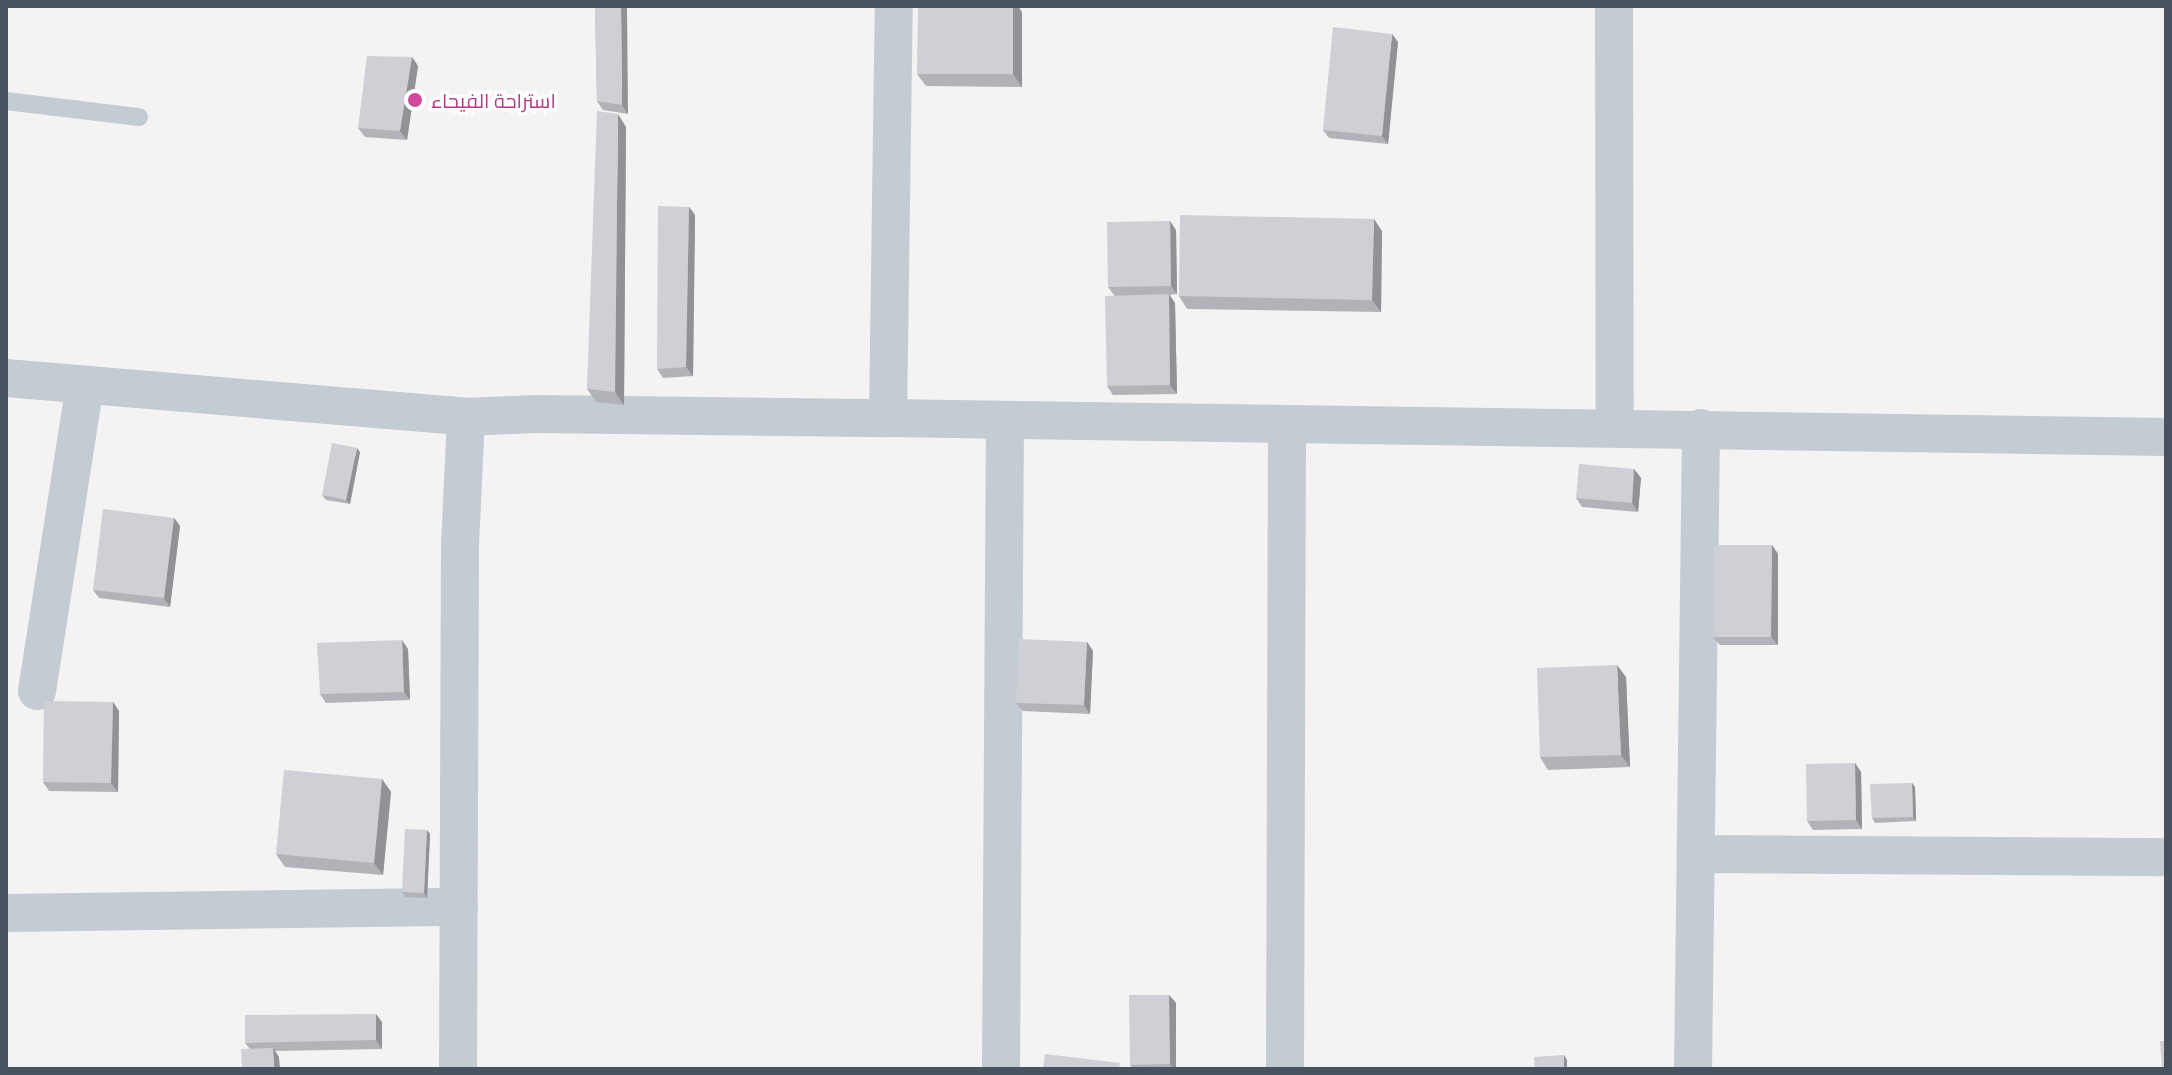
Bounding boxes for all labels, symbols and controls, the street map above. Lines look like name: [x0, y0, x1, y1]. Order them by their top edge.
place label: استراحة الفيحاء: [431, 88, 556, 112]
marker: استراحة الفيحاء: [406, 91, 424, 109]

